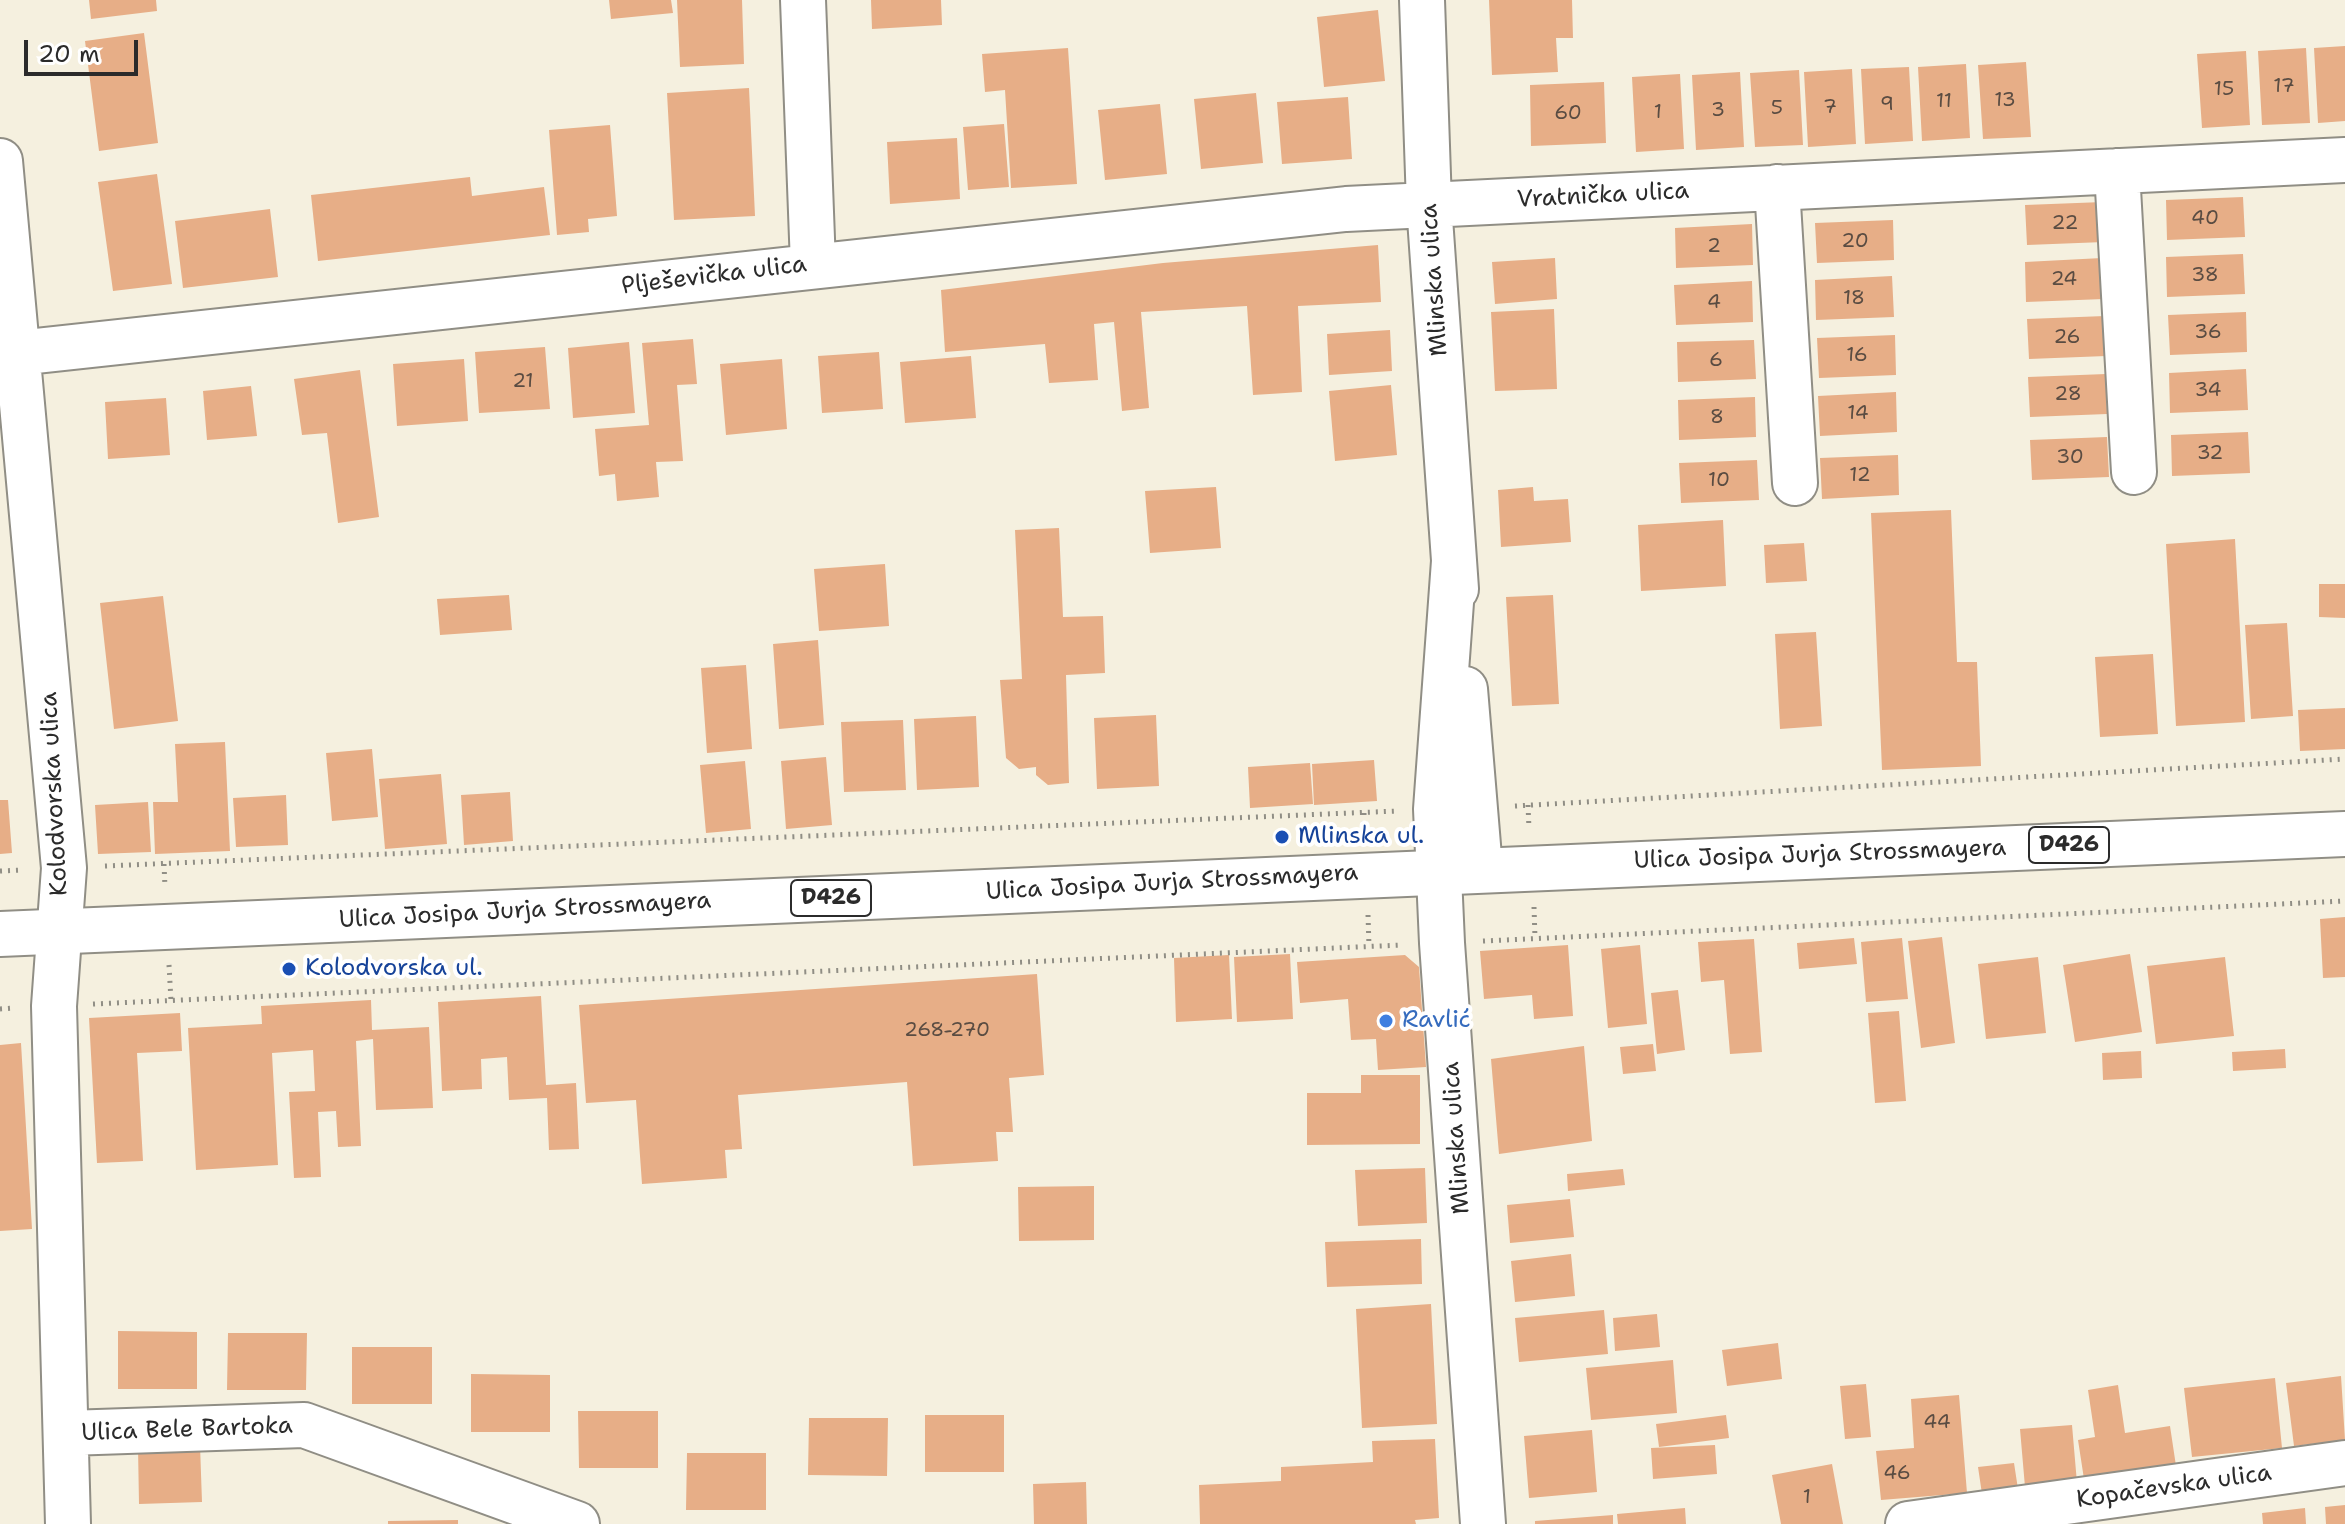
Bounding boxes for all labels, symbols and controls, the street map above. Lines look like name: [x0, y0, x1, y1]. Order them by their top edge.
scale bar: [28, 24, 142, 74]
text: 20 m: [38, 38, 100, 70]
house number: 17: [2273, 75, 2295, 99]
house number: 15: [2214, 78, 2234, 102]
house number: 13: [1994, 89, 2016, 113]
house number: 11: [1936, 90, 1952, 114]
house number: 9: [1880, 93, 1894, 117]
house number: 7: [1823, 96, 1837, 120]
house number: 5: [1771, 97, 1783, 121]
house number: 3: [1711, 99, 1725, 123]
house number: 1: [1654, 101, 1662, 125]
house number: 60: [1554, 102, 1582, 126]
street label: Vratnička ulica: [1516, 177, 1690, 215]
street label: Mlinska ulica: [1415, 203, 1455, 357]
house number: 40: [2191, 207, 2219, 231]
house number: 22: [2052, 212, 2078, 236]
house number: 20: [1841, 230, 1869, 254]
house number: 2: [1707, 235, 1721, 259]
street label: Plješevička ulica: [620, 250, 808, 302]
house number: 38: [2191, 264, 2219, 288]
house number: 24: [2051, 268, 2077, 292]
house number: 18: [1843, 287, 1865, 311]
house number: 4: [1707, 291, 1721, 315]
house number: 36: [2194, 321, 2222, 345]
house number: 26: [2053, 326, 2081, 350]
house number: 16: [1846, 344, 1868, 368]
house number: 6: [1709, 349, 1723, 373]
house number: 21: [512, 370, 534, 394]
house number: 34: [2194, 379, 2222, 403]
house number: 28: [2054, 383, 2082, 407]
house number: 14: [1847, 402, 1869, 426]
house number: 8: [1710, 406, 1724, 430]
house number: 32: [2197, 442, 2223, 466]
house number: 30: [2056, 446, 2084, 470]
house number: 12: [1849, 464, 1871, 488]
house number: 10: [1708, 469, 1730, 493]
street label: Kolodvorska ulica: [35, 691, 75, 897]
place label: Mlinska ul.: [1298, 823, 1424, 851]
road number: D426: [2029, 827, 2109, 863]
marker: Mlinska ul.: [1273, 828, 1291, 846]
street label: Ulica Josipa Jurja Strossmayera: [1633, 834, 2007, 876]
street label: Ulica Josipa Jurja Strossmayera: [985, 859, 1359, 907]
road number: D426: [791, 880, 871, 916]
street label: Ulica Josipa Jurja Strossmayera: [338, 887, 712, 935]
place label: Kolodvorska ul.: [305, 955, 483, 983]
marker: Kolodvorska ul.: [280, 960, 298, 978]
place label: Ravlić: [1402, 1007, 1471, 1035]
marker: Ravlić: [1377, 1012, 1395, 1030]
house number: 268-270: [904, 1019, 990, 1043]
street label: Mlinska ulica: [1437, 1061, 1477, 1215]
house number: 44: [1923, 1411, 1951, 1435]
street label: Ulica Bele Bartoka: [81, 1412, 293, 1448]
street label: Kopačevska ulica: [2075, 1459, 2273, 1515]
house number: 46: [1883, 1462, 1911, 1486]
house number: 1: [1803, 1486, 1811, 1510]

